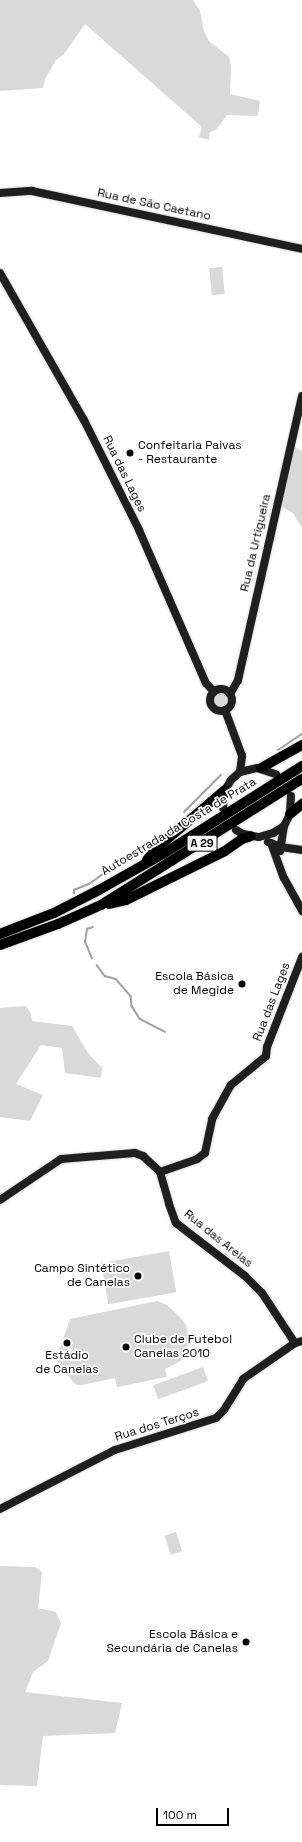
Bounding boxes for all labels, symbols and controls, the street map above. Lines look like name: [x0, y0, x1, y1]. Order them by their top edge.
street label: Rua de São Caetano: [96, 186, 212, 224]
street label: Rua das Lages: [99, 433, 149, 515]
place label: Confeitaria Paivas - Restaurante: [138, 439, 242, 467]
marker: Confeitaria Paivas - Restaurante: [125, 448, 135, 458]
street label: Rua da Urtigueira: [238, 493, 274, 593]
street label: Autoestrada da Costa de Prata: [99, 775, 259, 879]
road number: A 29: [186, 834, 218, 852]
street label: Rua das Lages: [250, 961, 294, 1043]
place label: Escola Básica de Megide: [155, 970, 234, 998]
marker: Escola Básica de Megide: [237, 979, 247, 989]
street label: Rua das Areias: [181, 1207, 255, 1271]
place label: Campo Sintético de Canelas: [34, 1262, 130, 1290]
marker: Campo Sintético de Canelas: [133, 1271, 143, 1281]
place label: Clube de Futebol Canelas 2010: [134, 1333, 232, 1361]
marker: Estádio de Canelas: [62, 1338, 72, 1348]
marker: Clube de Futebol Canelas 2010: [121, 1342, 131, 1352]
place label: Estádio de Canelas: [35, 1349, 99, 1377]
street label: Rua dos Terços: [113, 1405, 201, 1445]
place label: Escola Básica e Secundária de Canelas: [106, 1628, 238, 1656]
marker: Escola Básica e Secundária de Canelas: [241, 1637, 251, 1647]
scale bar: [158, 1800, 231, 1826]
text: 100 m: [163, 1807, 197, 1823]

